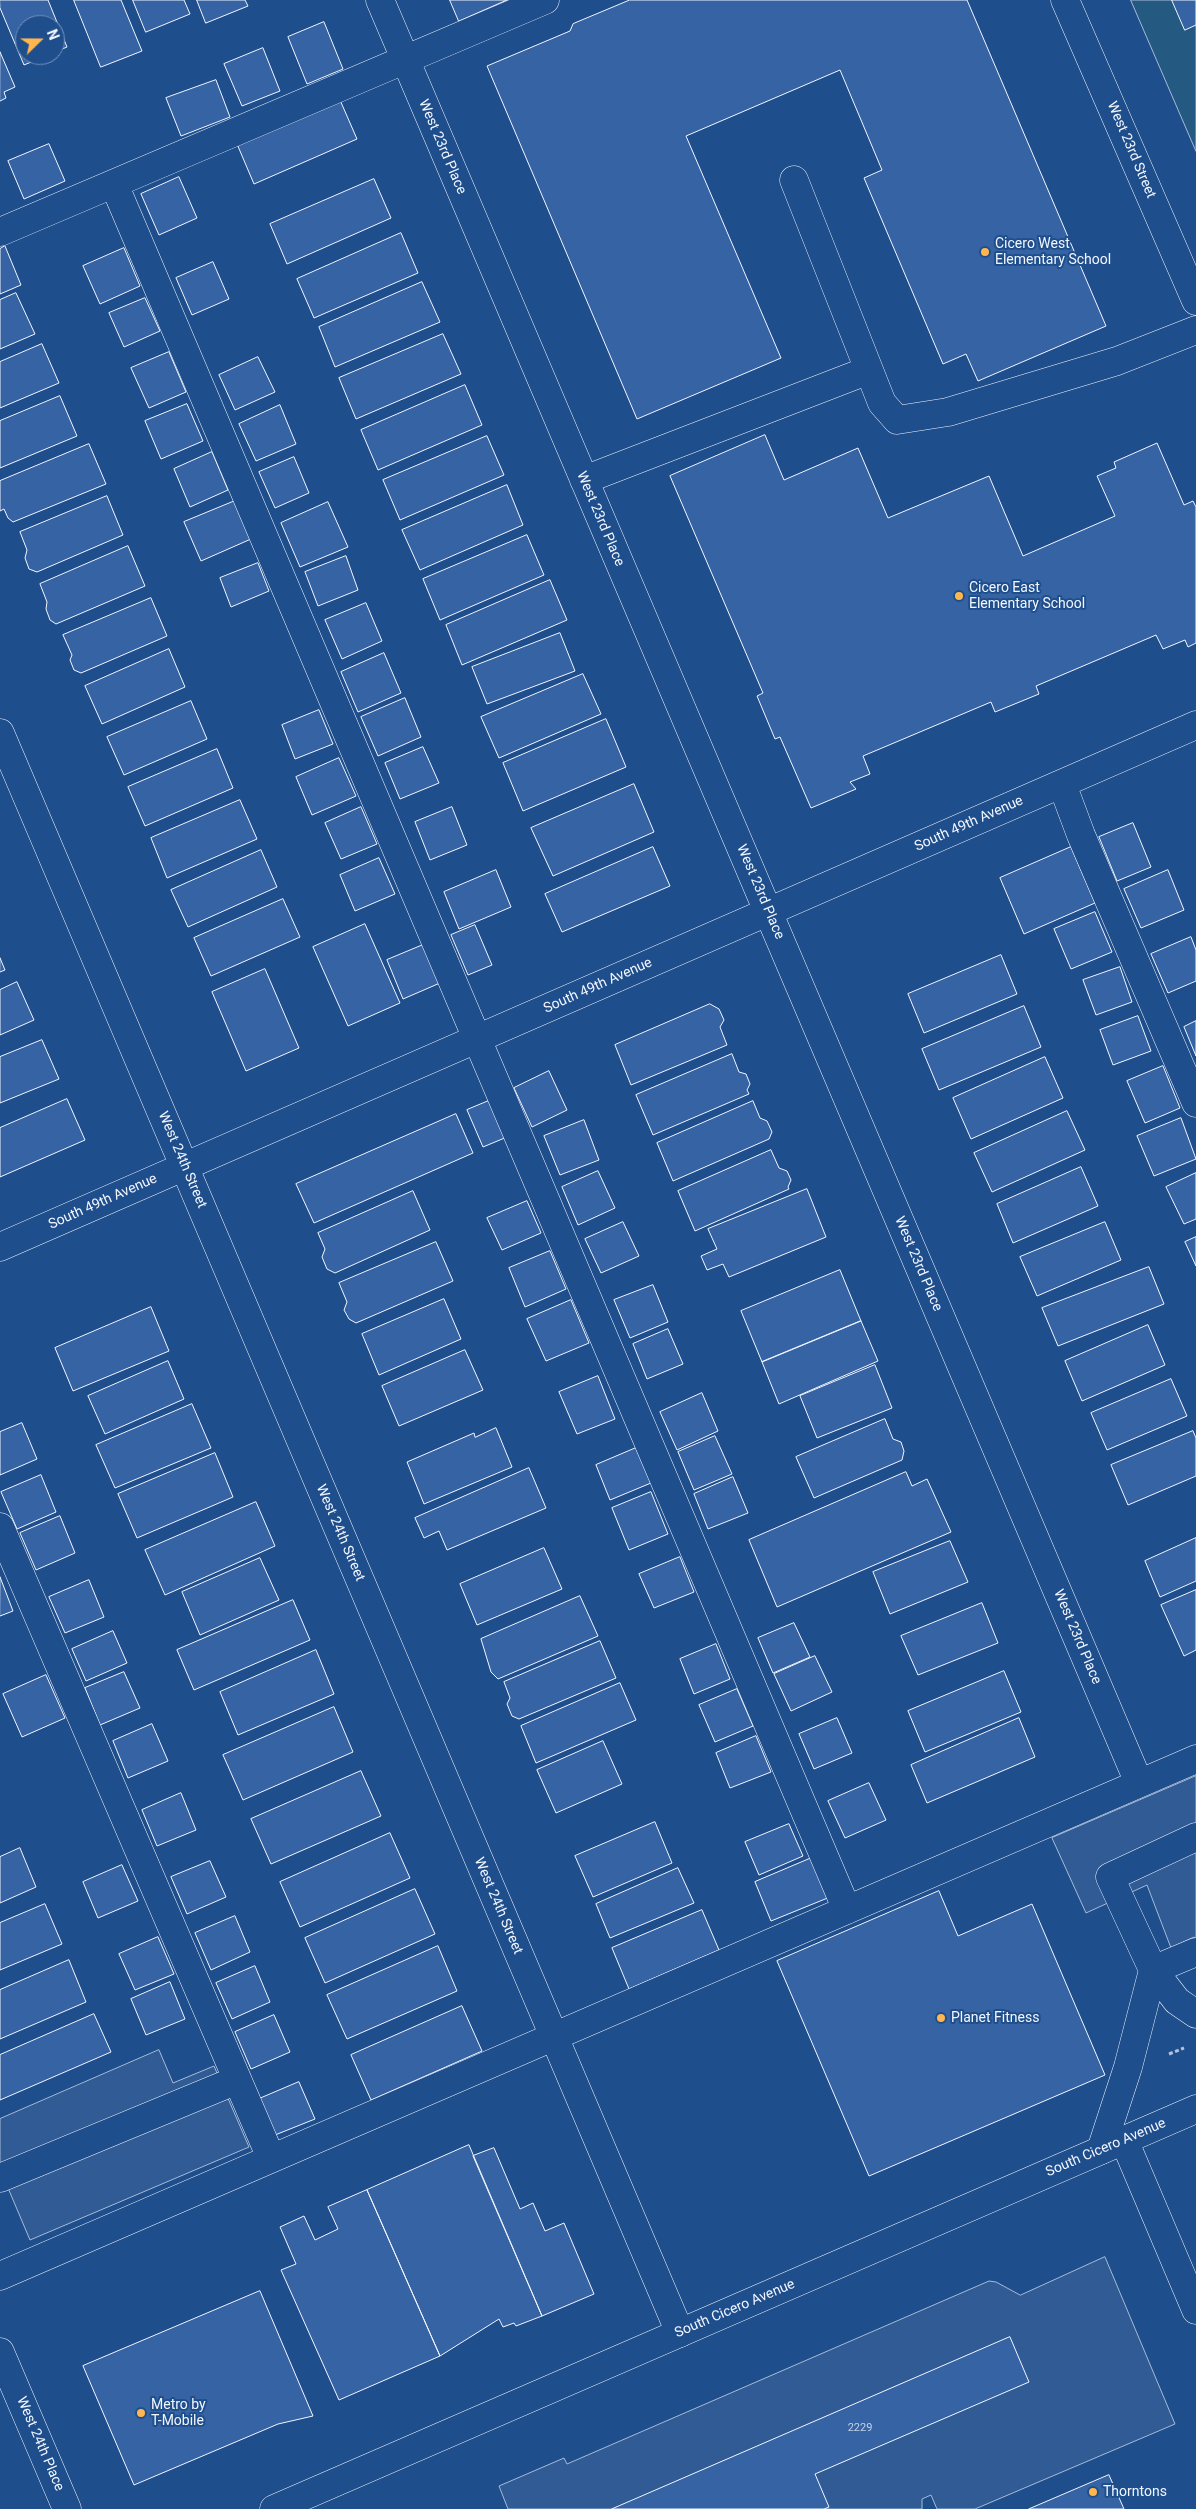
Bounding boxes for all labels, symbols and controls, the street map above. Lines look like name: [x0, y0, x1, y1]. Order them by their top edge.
north arrow: [15, 15, 65, 65]
text: N: [44, 27, 62, 42]
street label: West 23rd Place: [414, 97, 470, 197]
street label: West 23rd Street: [1103, 99, 1159, 201]
place label: Cicero West Elementary School: [995, 236, 1111, 268]
marker: Cicero West Elementary School: [979, 246, 991, 258]
street label: West 23rd Place: [572, 469, 628, 569]
place label: Cicero East Elementary School: [969, 580, 1085, 612]
marker: Cicero East Elementary School: [953, 590, 965, 602]
street label: South 49th Avenue: [912, 793, 1026, 855]
street label: West 23rd Place: [732, 842, 788, 942]
street label: South 49th Avenue: [541, 955, 655, 1017]
street label: West 24th Street: [154, 1109, 210, 1211]
street label: South 49th Avenue: [46, 1171, 160, 1233]
street label: West 23rd Place: [890, 1214, 946, 1314]
street label: West 24th Street: [312, 1482, 368, 1584]
street label: West 23rd Place: [1049, 1587, 1105, 1687]
street label: West 24th Street: [470, 1855, 526, 1957]
place label: Planet Fitness: [951, 2010, 1039, 2026]
marker: Planet Fitness: [935, 2012, 947, 2024]
street label: South Cicero Avenue: [1043, 2115, 1169, 2181]
street label: South Cicero Avenue: [672, 2276, 798, 2342]
street label: West 24th Place: [13, 2394, 67, 2494]
place label: Metro by T-Mobile: [151, 2397, 206, 2430]
marker: Metro by T-Mobile: [135, 2407, 147, 2419]
house number: 2229: [848, 2421, 872, 2435]
place label: Thorntons: [1103, 2484, 1167, 2500]
marker: Thorntons: [1087, 2486, 1099, 2498]

